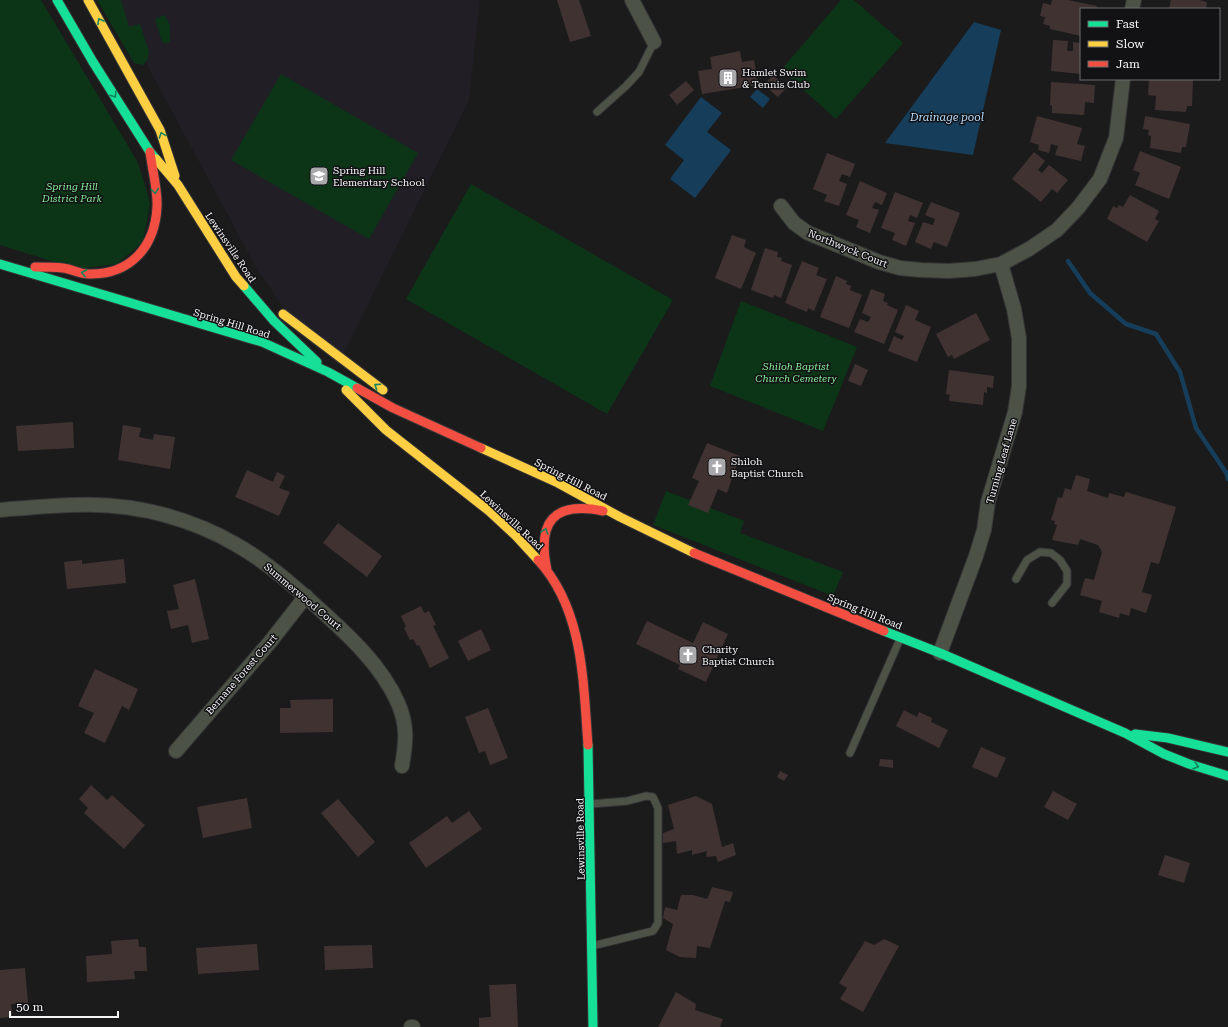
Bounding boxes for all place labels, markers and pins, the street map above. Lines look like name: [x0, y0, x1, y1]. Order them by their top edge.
building icon: Hamlet Swim & Tennis Club: [717, 67, 739, 89]
place label: Hamlet Swim & Tennis Club: [742, 67, 810, 90]
school or university icon: Spring Hill Elementary School: [308, 165, 330, 187]
place label: Spring Hill Elementary School: [333, 165, 425, 188]
church icon: Shiloh Baptist Church: [706, 456, 728, 478]
place label: Shiloh Baptist Church: [731, 456, 804, 479]
church icon: Charity Baptist Church: [677, 644, 699, 666]
place label: Charity Baptist Church: [702, 644, 775, 667]

